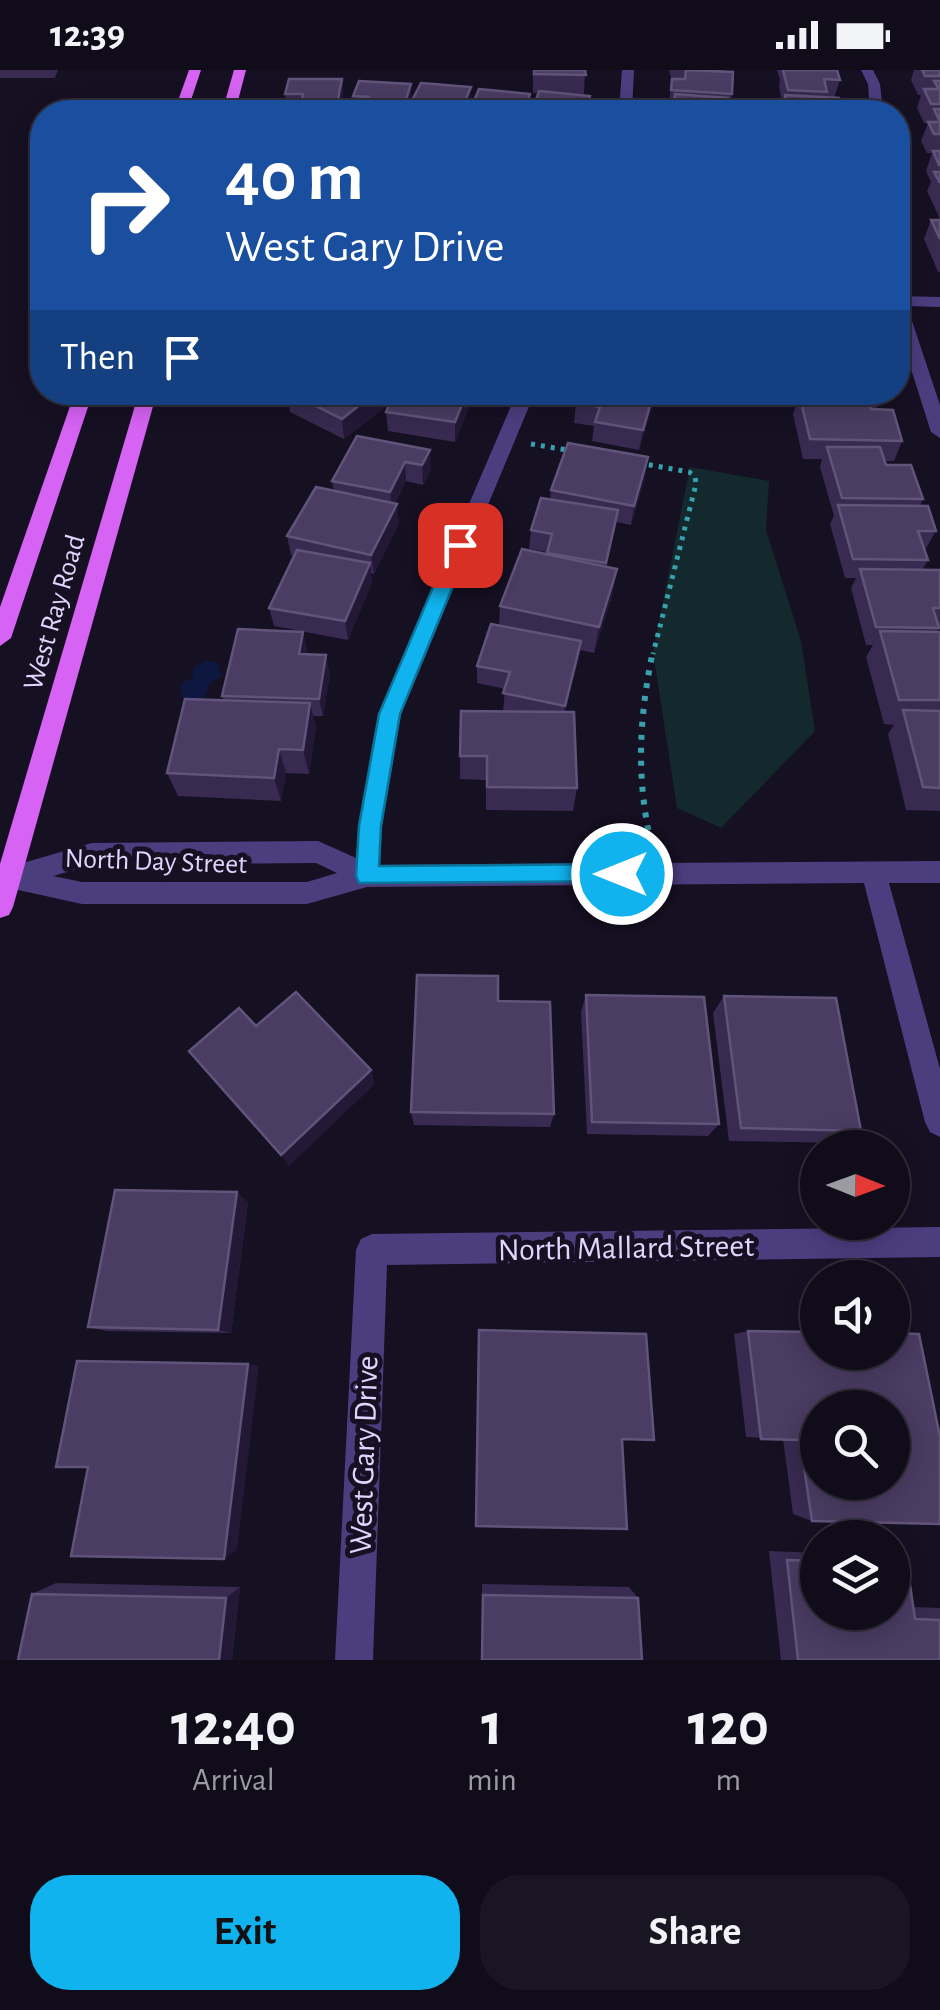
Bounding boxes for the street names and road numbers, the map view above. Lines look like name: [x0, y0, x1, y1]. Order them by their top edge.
street label: West Ray Road: [19, 532, 90, 694]
street label: North Day Street: [64, 845, 248, 879]
street label: North Mallard Street: [497, 1230, 755, 1266]
street label: West Gary Drive: [345, 1355, 383, 1555]

